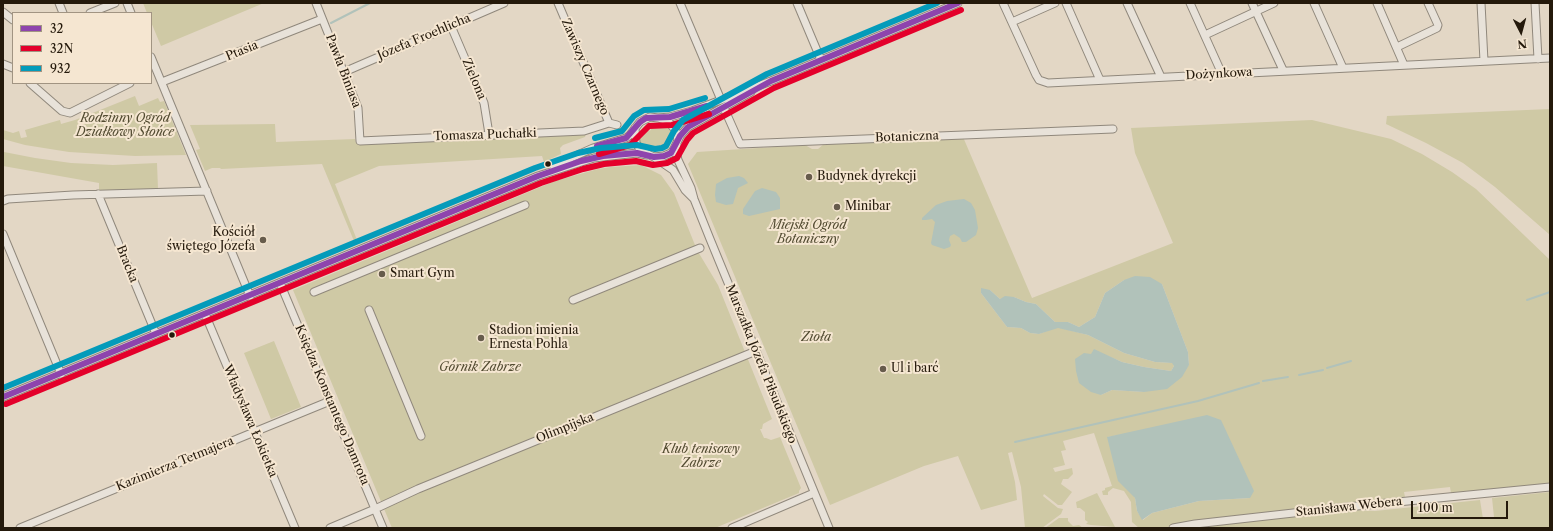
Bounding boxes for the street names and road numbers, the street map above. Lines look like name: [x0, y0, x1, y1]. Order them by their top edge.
street label: Józefa Froehlicha: [375, 11, 473, 63]
street label: Zawiszy Czarnego: [558, 16, 612, 118]
street label: Pawła Biniasa: [322, 32, 364, 110]
street label: Ptasia: [224, 38, 260, 64]
street label: Zielona: [459, 56, 489, 102]
street label: Dożynkowa: [1185, 65, 1253, 83]
street label: Tomasza Puchałki: [433, 126, 537, 144]
street label: Botaniczna: [875, 129, 939, 145]
street label: Bracka: [113, 243, 141, 285]
street label: Marszałka Józefa Piłsudskiego: [722, 282, 800, 446]
street label: Księdza Konstantego Damrota: [292, 323, 372, 487]
street label: Władysława Łokietka: [220, 363, 280, 479]
street label: Olimpijska: [534, 410, 596, 446]
street label: Kazimierza Tetmajera: [114, 434, 236, 494]
street label: Stanisława Webera: [1295, 494, 1403, 520]

